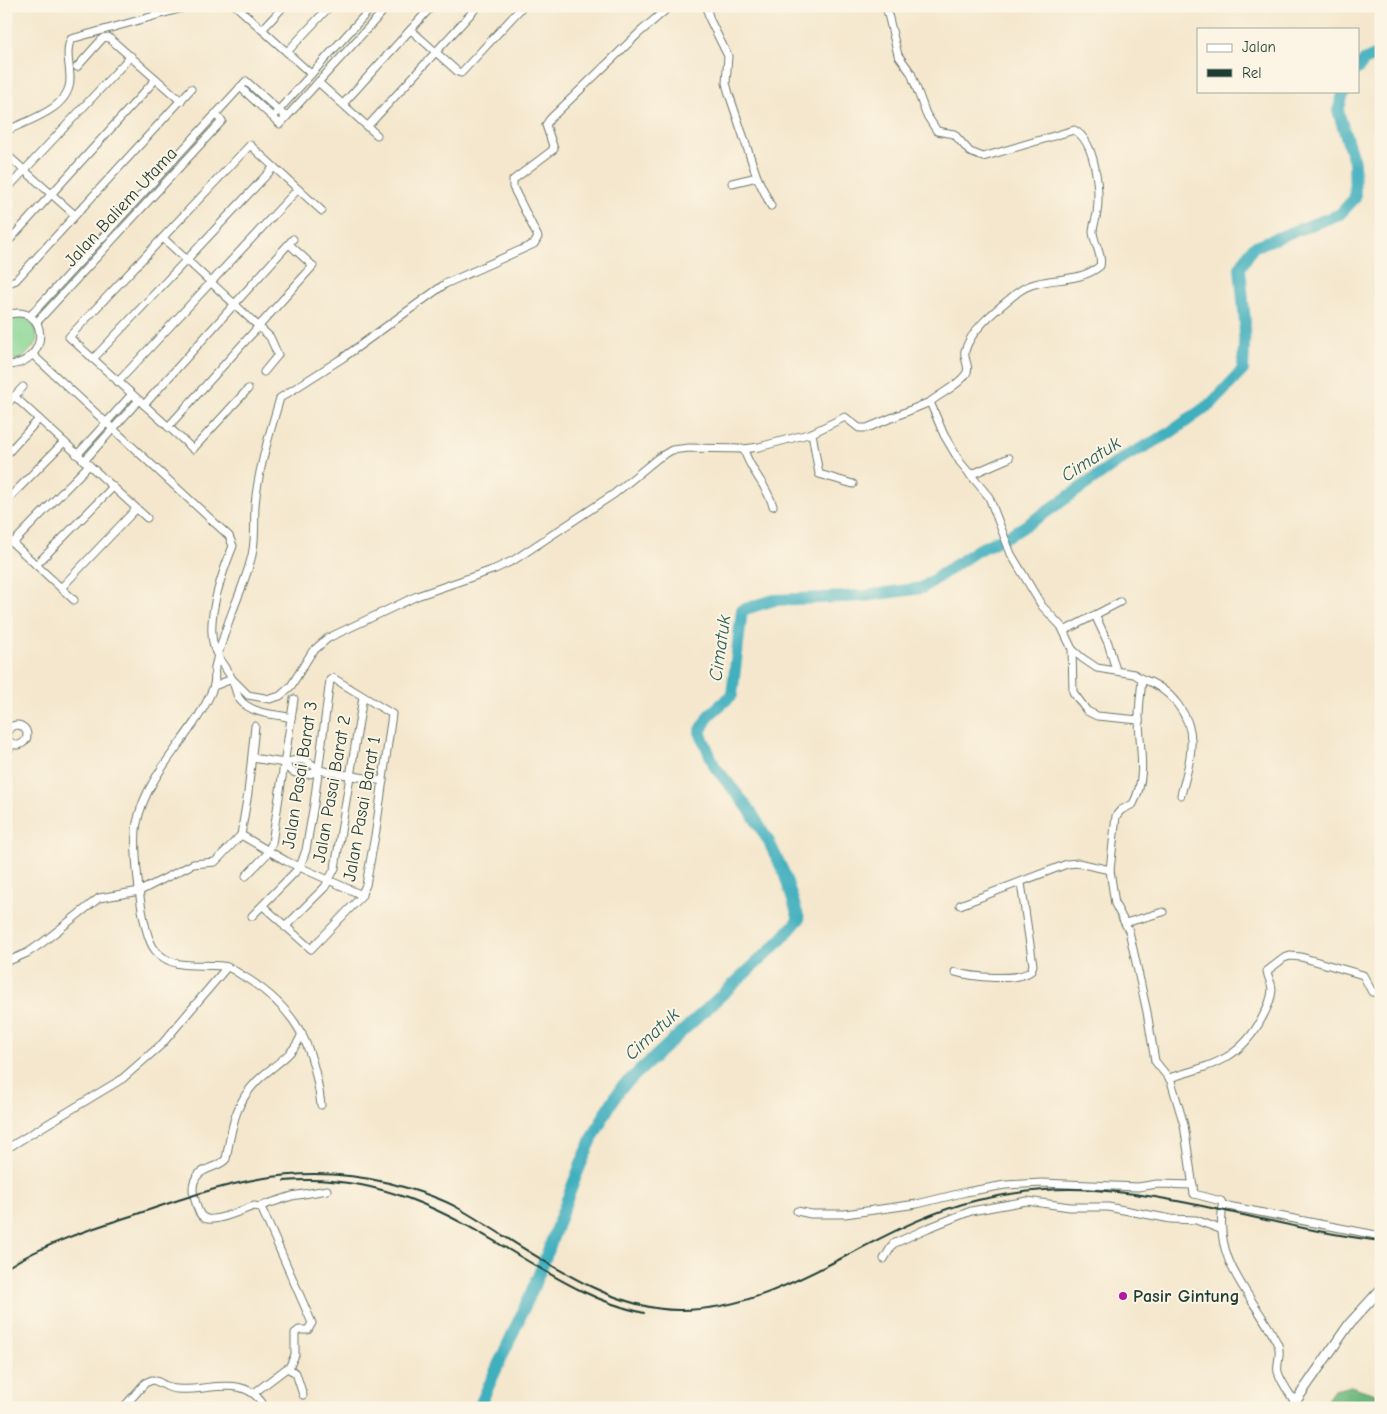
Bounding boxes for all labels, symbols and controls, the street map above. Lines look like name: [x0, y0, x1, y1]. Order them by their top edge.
legend: [1197, 28, 1360, 92]
text: Jalan: [1242, 38, 1276, 56]
text: Rel: [1242, 64, 1262, 82]
street label: Jalan Baliem Utama: [60, 143, 182, 271]
water label: Cimatuk: [1057, 431, 1126, 486]
water label: Cimatuk: [704, 613, 736, 683]
street label: Jalan Pasai Barat 3: [278, 700, 322, 850]
street label: Jalan Pasai Barat 2: [309, 714, 355, 864]
street label: Jalan Pasai Barat 1: [339, 735, 385, 883]
water label: Cimatuk: [620, 1003, 684, 1065]
place label: Pasir Gintung: [1133, 1286, 1240, 1307]
marker: Pasir Gintung: [1117, 1290, 1129, 1302]

